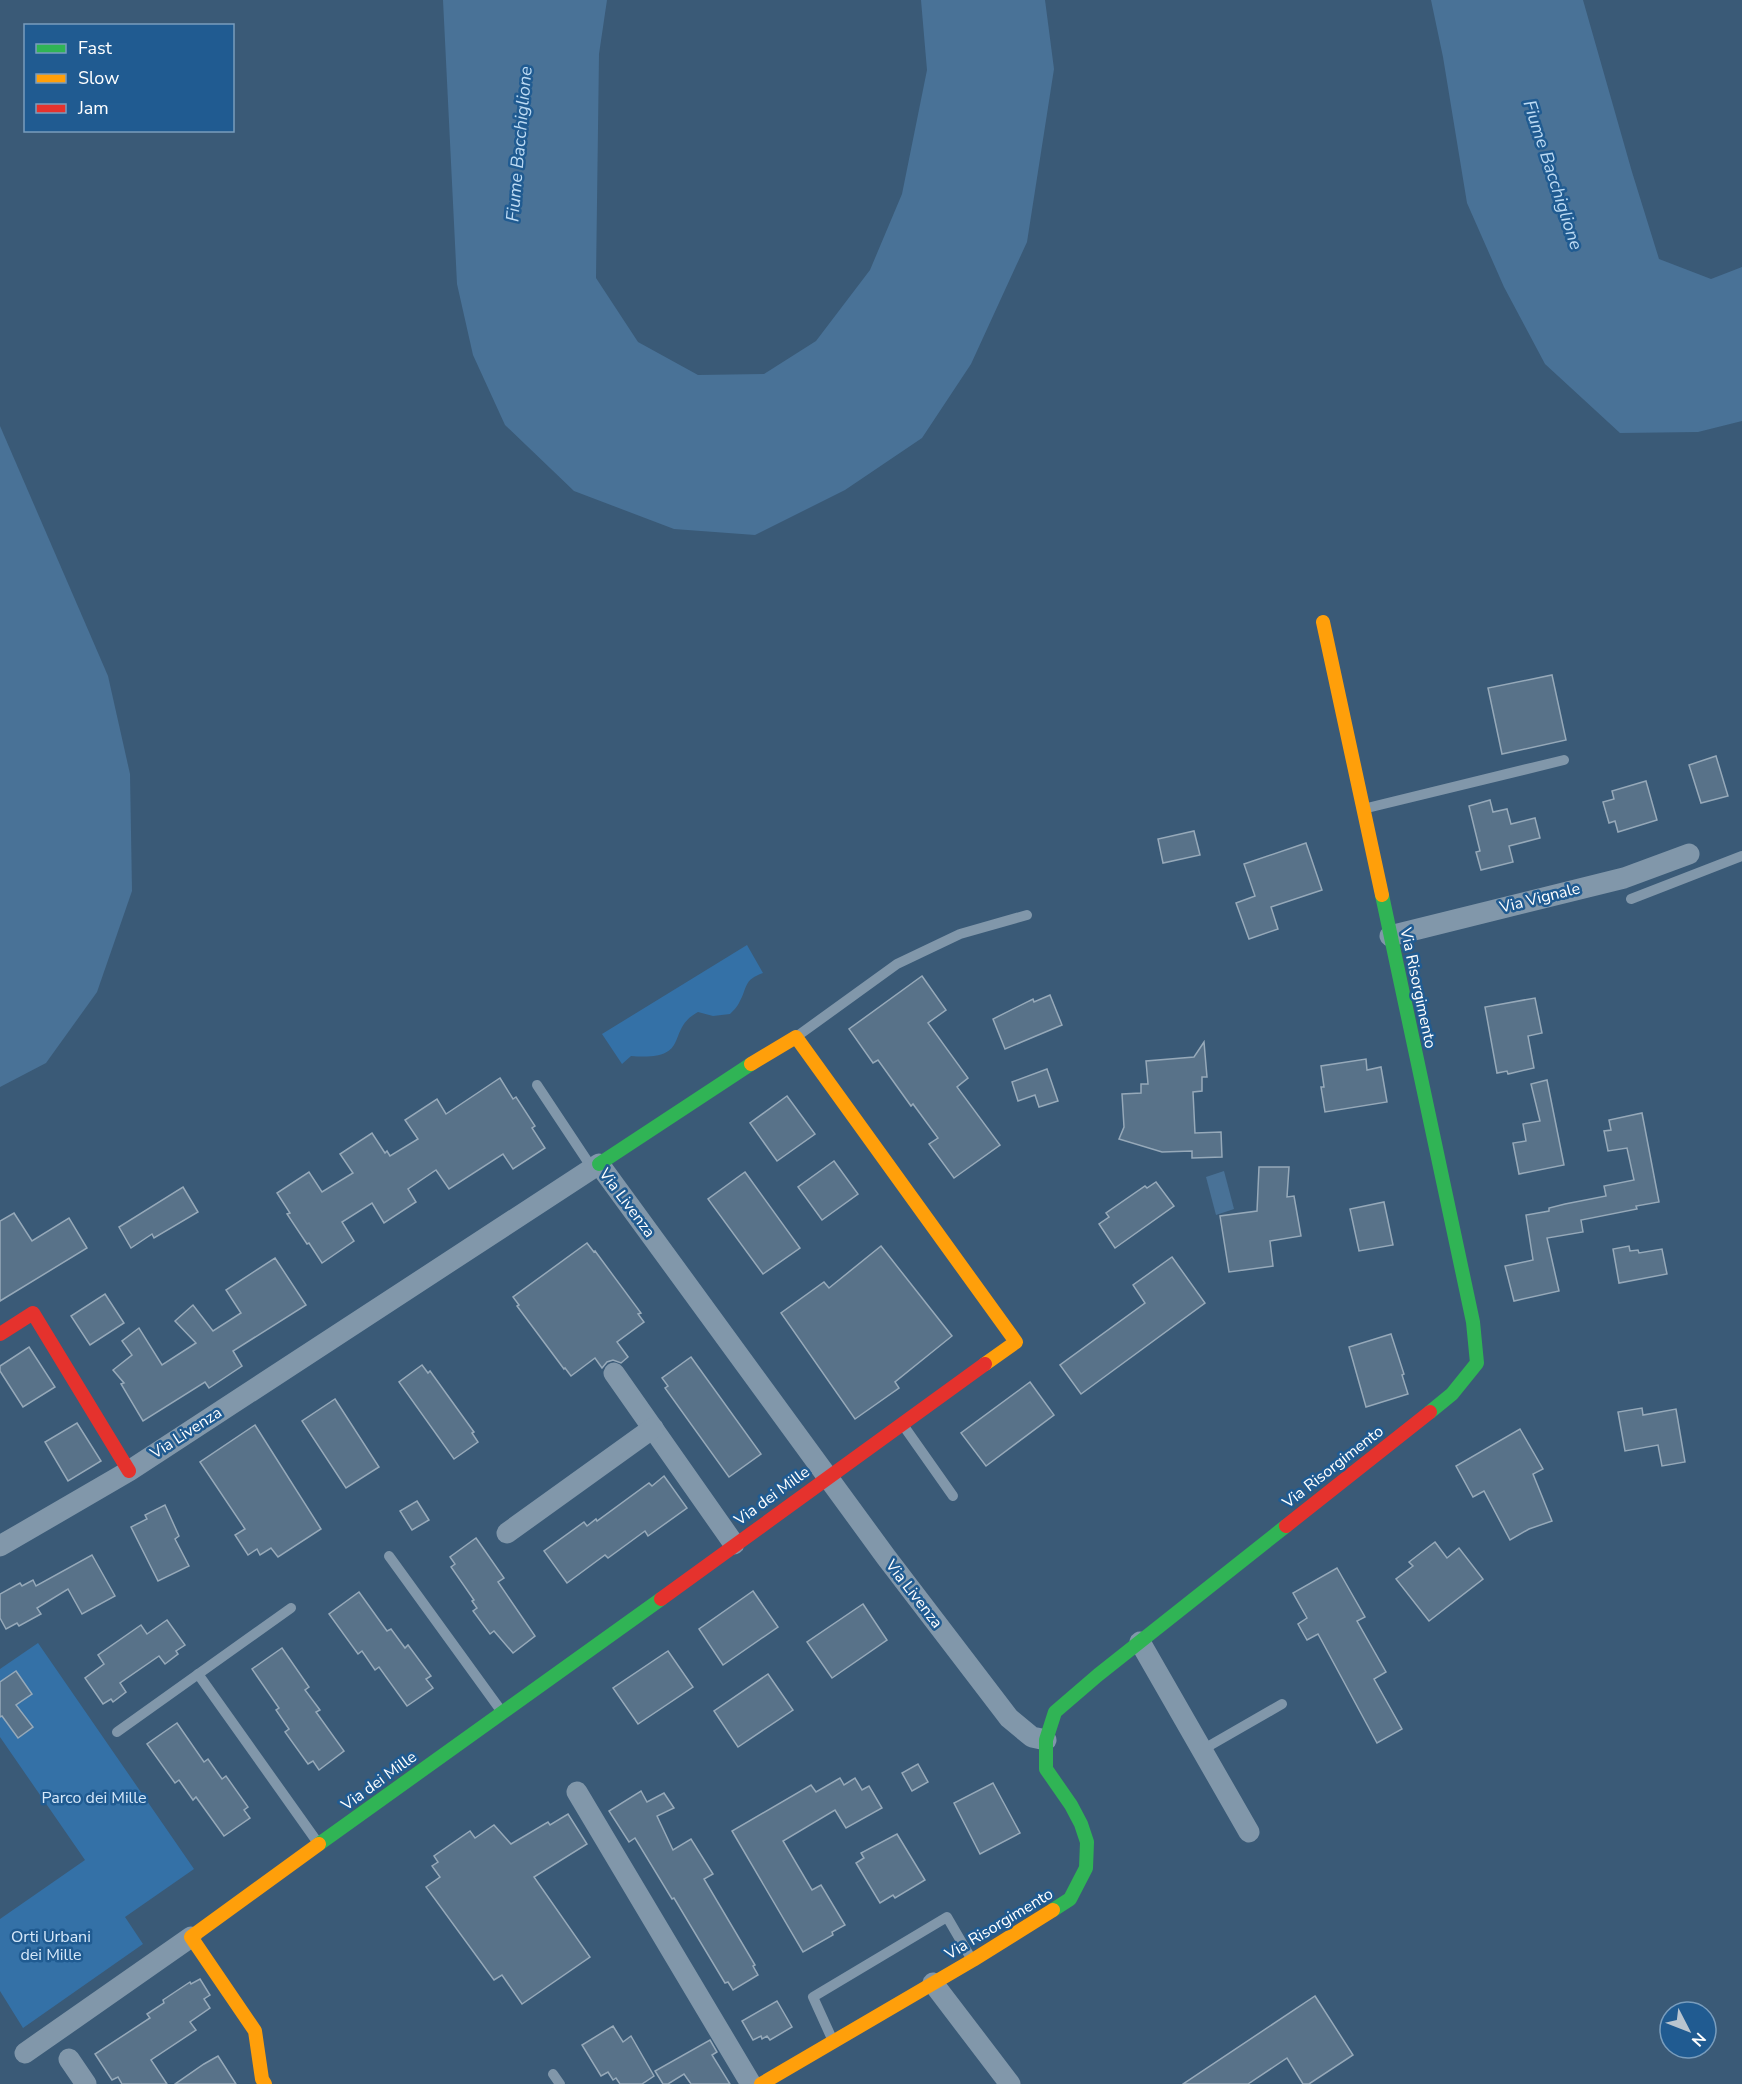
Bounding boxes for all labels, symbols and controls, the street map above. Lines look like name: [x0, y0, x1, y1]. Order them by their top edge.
legend: [24, 24, 234, 132]
text: Fast: [78, 36, 113, 60]
water label: Fiume Bacchiglione: [500, 65, 538, 223]
text: Slow: [78, 66, 119, 90]
text: Jam: [77, 96, 109, 120]
water label: Fiume Bacchiglione: [1517, 97, 1589, 253]
street label: Via Vignale: [1496, 877, 1583, 919]
street label: Via Risorgimento: [1394, 925, 1442, 1050]
street label: Via Livenza: [593, 1163, 660, 1242]
street label: Via Livenza: [145, 1402, 226, 1465]
street label: Via Risorgimento: [1277, 1420, 1388, 1514]
street label: Via dei Mille: [729, 1461, 814, 1531]
street label: Via Livenza: [880, 1554, 948, 1633]
street label: Via dei Mille: [336, 1746, 421, 1816]
park label: Parco dei Mille: [41, 1787, 147, 1809]
street label: Via Risorgimento: [940, 1883, 1057, 1966]
park label: Orti Urbani dei Mille: [11, 1926, 91, 1966]
north arrow: [1658, 2000, 1718, 2060]
text: N: [1686, 2028, 1711, 2051]

